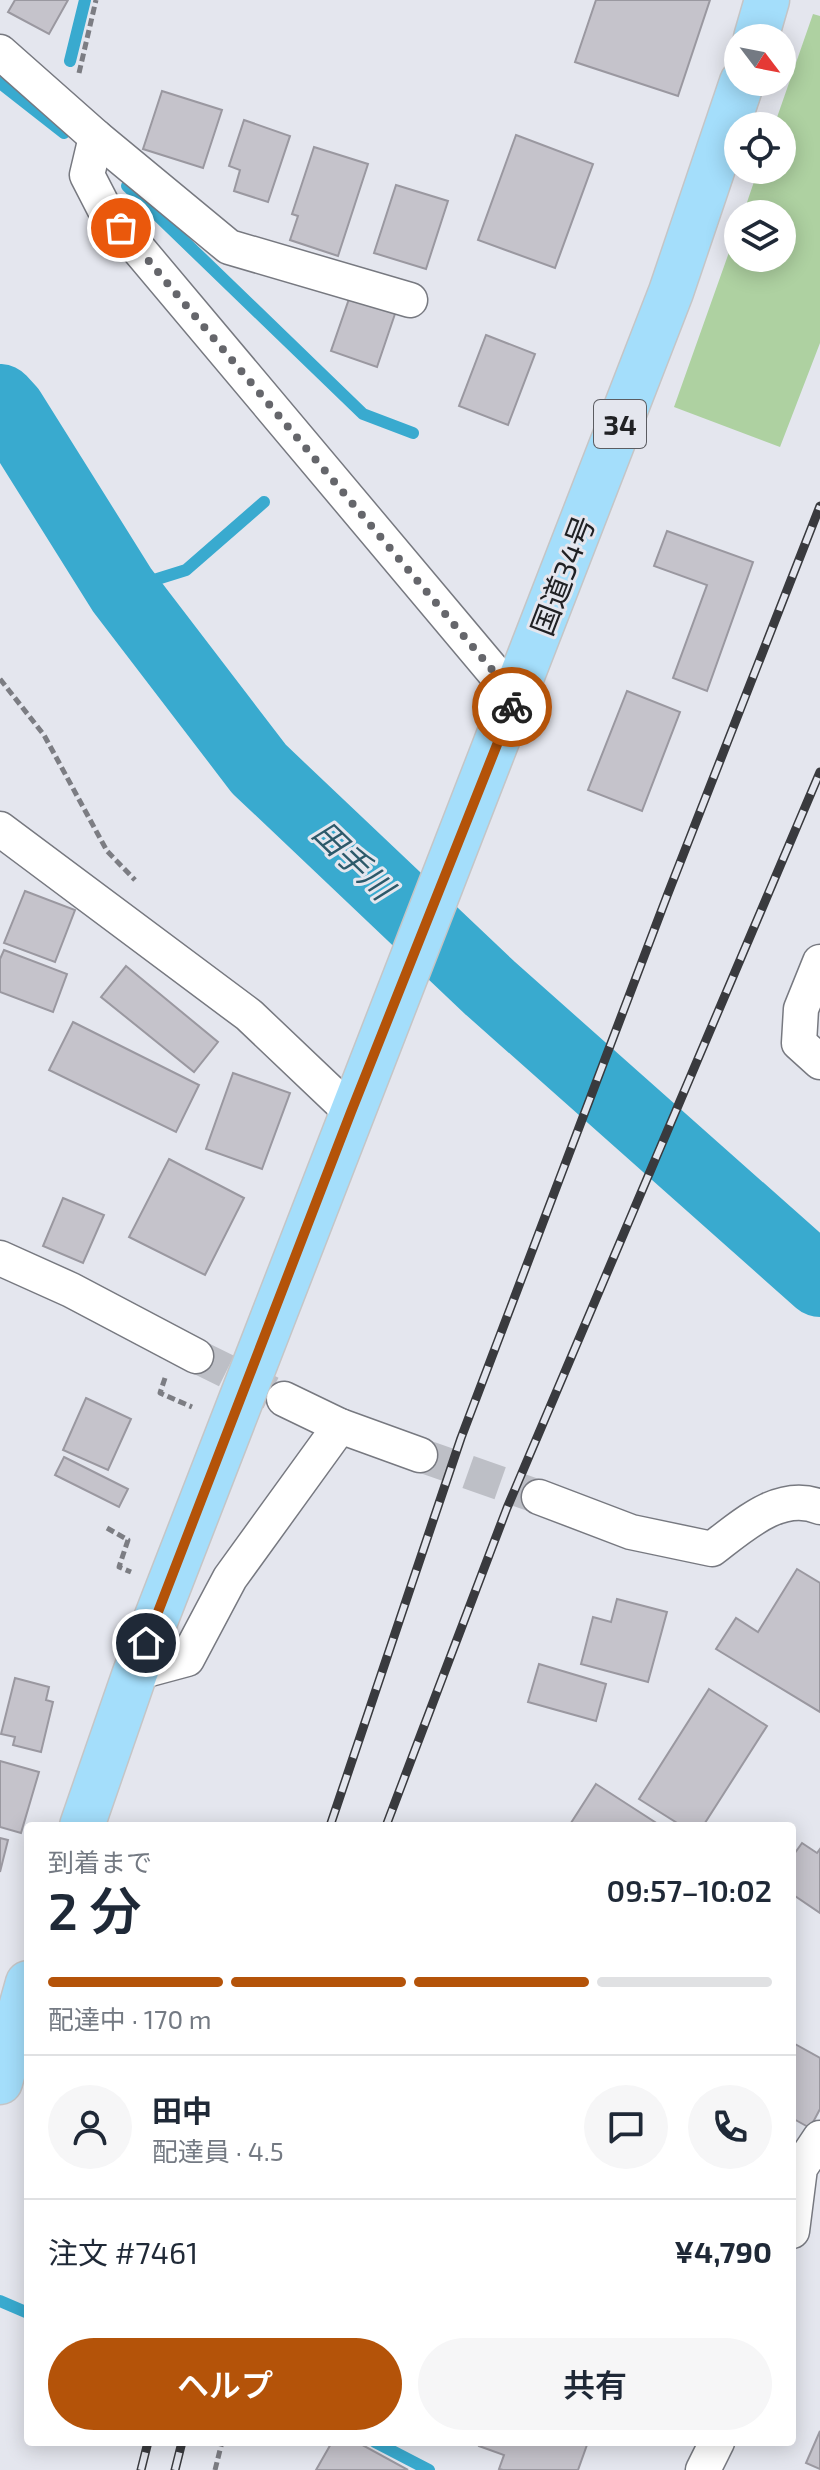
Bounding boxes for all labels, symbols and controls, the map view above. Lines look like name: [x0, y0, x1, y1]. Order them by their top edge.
north arrow: [724, 24, 796, 96]
map controls: [724, 24, 796, 272]
button: locate: [724, 112, 796, 184]
pin: [87, 194, 155, 262]
button: layers: [724, 200, 796, 272]
icon: bag: [99, 206, 143, 250]
road number: 34: [594, 400, 646, 448]
street label: 国道34号: [523, 510, 601, 640]
courier: [472, 667, 552, 747]
icon: bike: [490, 685, 534, 729]
water label: 田手川: [306, 812, 404, 908]
pin: [112, 1609, 180, 1677]
icon: home: [124, 1621, 168, 1665]
text: 到着まで: [48, 1846, 152, 1877]
text: 09:57–10:02: [607, 1872, 772, 1908]
text: 2 分: [48, 1878, 141, 1940]
text: 配達中 · 170 m: [48, 2003, 212, 2034]
button: person: [48, 2085, 132, 2169]
button: chat: [584, 2085, 668, 2169]
button: phone: [688, 2085, 772, 2169]
text: 田中: [152, 2092, 212, 2128]
text: 配達員 · 4.5: [152, 2135, 284, 2166]
text: ¥4,790: [674, 2233, 772, 2269]
text: 注文 #7461: [48, 2234, 198, 2270]
button: ヘルプ: [48, 2338, 402, 2430]
button: 共有: [418, 2338, 772, 2430]

